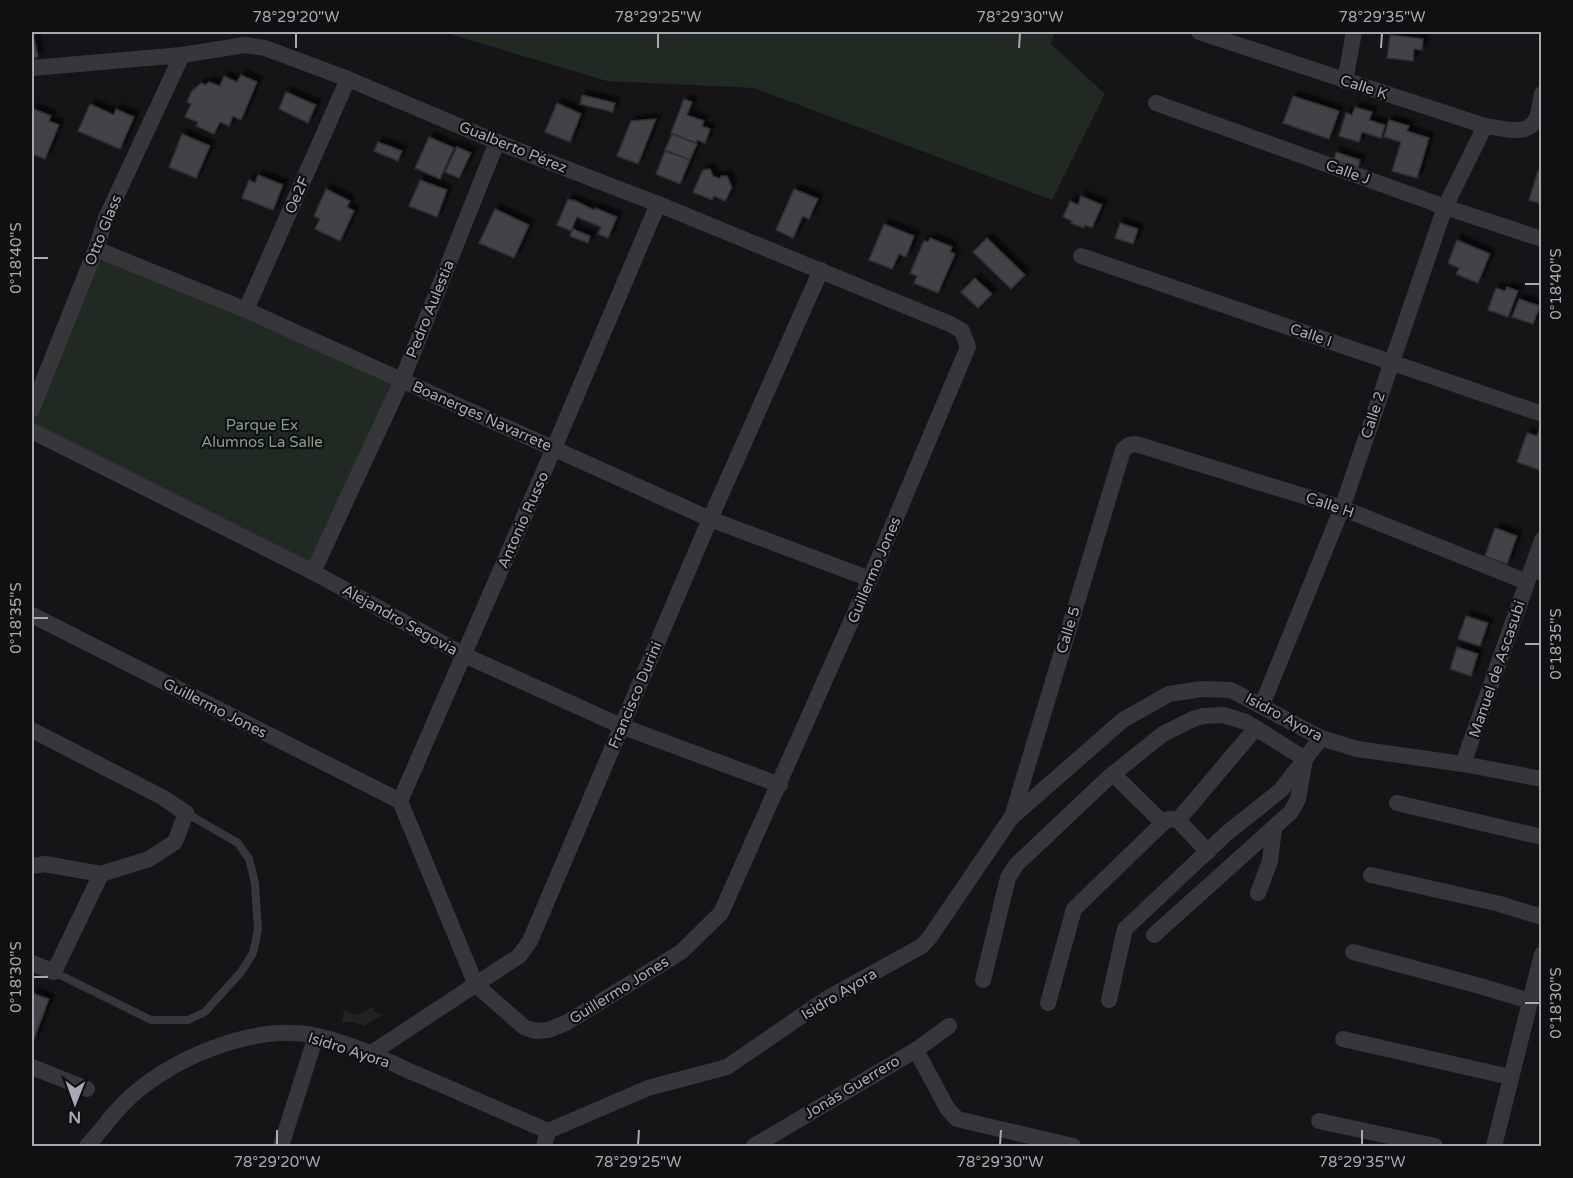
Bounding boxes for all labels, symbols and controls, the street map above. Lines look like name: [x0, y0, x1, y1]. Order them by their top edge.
text: 78°29'20"W: [253, 8, 339, 26]
text: 78°29'25"W: [615, 8, 701, 26]
text: 78°29'30"W: [977, 8, 1063, 26]
text: 78°29'35"W: [1339, 8, 1425, 26]
street label: Calle K: [1338, 71, 1390, 103]
street label: Gualberto Pérez: [456, 117, 570, 177]
street label: Calle J: [1323, 156, 1373, 188]
street label: Oe2F: [281, 174, 313, 216]
street label: Otto Glass: [81, 192, 125, 268]
text: 0°18'40"S: [7, 222, 25, 294]
text: 0°18'40"S: [1547, 248, 1565, 320]
street label: Pedro Aulestia: [402, 258, 458, 360]
street label: Calle I: [1288, 319, 1334, 351]
street label: Boanerges Navarrete: [410, 377, 554, 455]
street label: Calle 2: [1357, 389, 1389, 441]
park label: Parque Ex Alumnos La Salle: [201, 416, 323, 451]
street label: Antonio Russo: [494, 469, 552, 571]
street label: Calle H: [1303, 488, 1357, 522]
street label: Guillermo Jones: [844, 514, 904, 626]
street label: Alejandro Segovia: [339, 581, 461, 659]
text: 0°18'35"S: [7, 582, 25, 654]
street label: Manuel de Ascasubi: [1465, 598, 1529, 740]
street label: Calle 5: [1052, 604, 1084, 656]
text: 0°18'35"S: [1547, 608, 1565, 680]
street label: Francisco Durini: [604, 639, 666, 751]
street label: Guillermo Jones: [160, 674, 270, 742]
street label: Isidro Ayora: [1242, 689, 1326, 745]
text: 0°18'30"S: [7, 941, 25, 1013]
street label: Guillermo Jones: [566, 952, 672, 1028]
street label: Isidro Ayora: [798, 964, 880, 1024]
text: 0°18'30"S: [1547, 967, 1565, 1039]
street label: Isidro Ayora: [306, 1028, 392, 1072]
street label: Jonás Guerrero: [801, 1051, 903, 1123]
north arrow: [45, 1073, 105, 1133]
text: N: [68, 1107, 81, 1127]
text: 78°29'20"W: [234, 1153, 320, 1171]
text: 78°29'25"W: [595, 1153, 681, 1171]
text: 78°29'30"W: [957, 1153, 1043, 1171]
text: 78°29'35"W: [1319, 1153, 1405, 1171]

